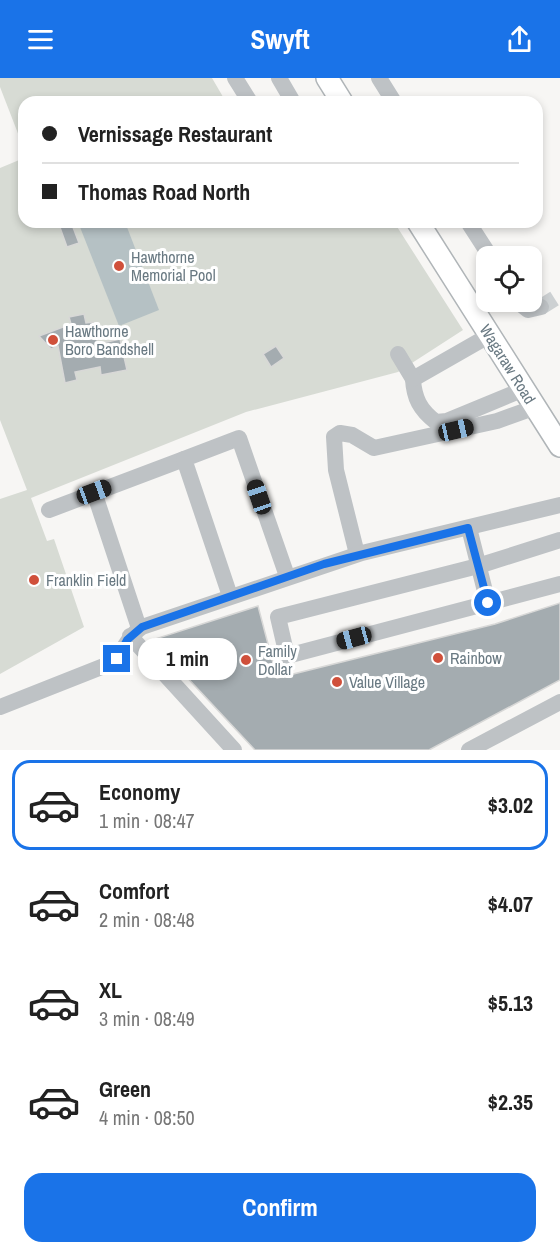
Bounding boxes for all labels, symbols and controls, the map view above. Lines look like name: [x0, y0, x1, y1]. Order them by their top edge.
text: Swyft: [250, 21, 310, 57]
icon: menu: [24, 23, 57, 56]
icon: share: [503, 23, 536, 56]
text: Vernissage Restaurant: [78, 119, 272, 149]
text: Thomas Road North: [78, 177, 250, 207]
place label: Hawthorne Memorial Pool: [131, 246, 216, 286]
map controls: [476, 246, 542, 312]
button: locate: [476, 246, 542, 312]
marker: Hawthorne Memorial Pool: [112, 259, 126, 273]
place label: Hawthorne Boro Bandshell: [65, 320, 154, 360]
street label: Wagaraw Road: [475, 320, 541, 408]
marker: Hawthorne Boro Bandshell: [46, 333, 60, 347]
car: [436, 417, 476, 443]
car: [74, 477, 114, 507]
car: [245, 477, 273, 517]
place label: Franklin Field: [46, 569, 126, 591]
marker: Franklin Field: [27, 573, 41, 587]
route start: [474, 589, 501, 616]
car: [334, 625, 374, 651]
callout: 1 min: [138, 638, 237, 680]
place label: Family Dollar: [258, 640, 297, 680]
route end: [103, 645, 130, 672]
text: 1 min: [166, 645, 209, 672]
place label: Rainbow: [450, 647, 502, 669]
marker: Rainbow: [431, 651, 445, 665]
marker: Family Dollar: [239, 653, 253, 667]
place label: Value Village: [349, 671, 425, 693]
marker: Value Village: [330, 675, 344, 689]
text: Economy: [99, 777, 180, 807]
icon: car: [27, 778, 81, 832]
text: $3.02: [488, 790, 533, 820]
text: 1 min · 08:47: [99, 807, 195, 834]
text: Comfort: [99, 876, 169, 906]
icon: car: [27, 877, 81, 931]
text: $4.07: [488, 889, 533, 919]
text: 2 min · 08:48: [99, 906, 195, 933]
text: XL: [99, 975, 122, 1005]
icon: car: [27, 976, 81, 1030]
text: $5.13: [488, 988, 533, 1018]
text: 3 min · 08:49: [99, 1005, 195, 1032]
text: Green: [99, 1074, 151, 1104]
icon: car: [27, 1075, 81, 1129]
text: $2.35: [488, 1087, 533, 1117]
text: 4 min · 08:50: [99, 1104, 195, 1131]
button: Confirm: [24, 1173, 536, 1242]

